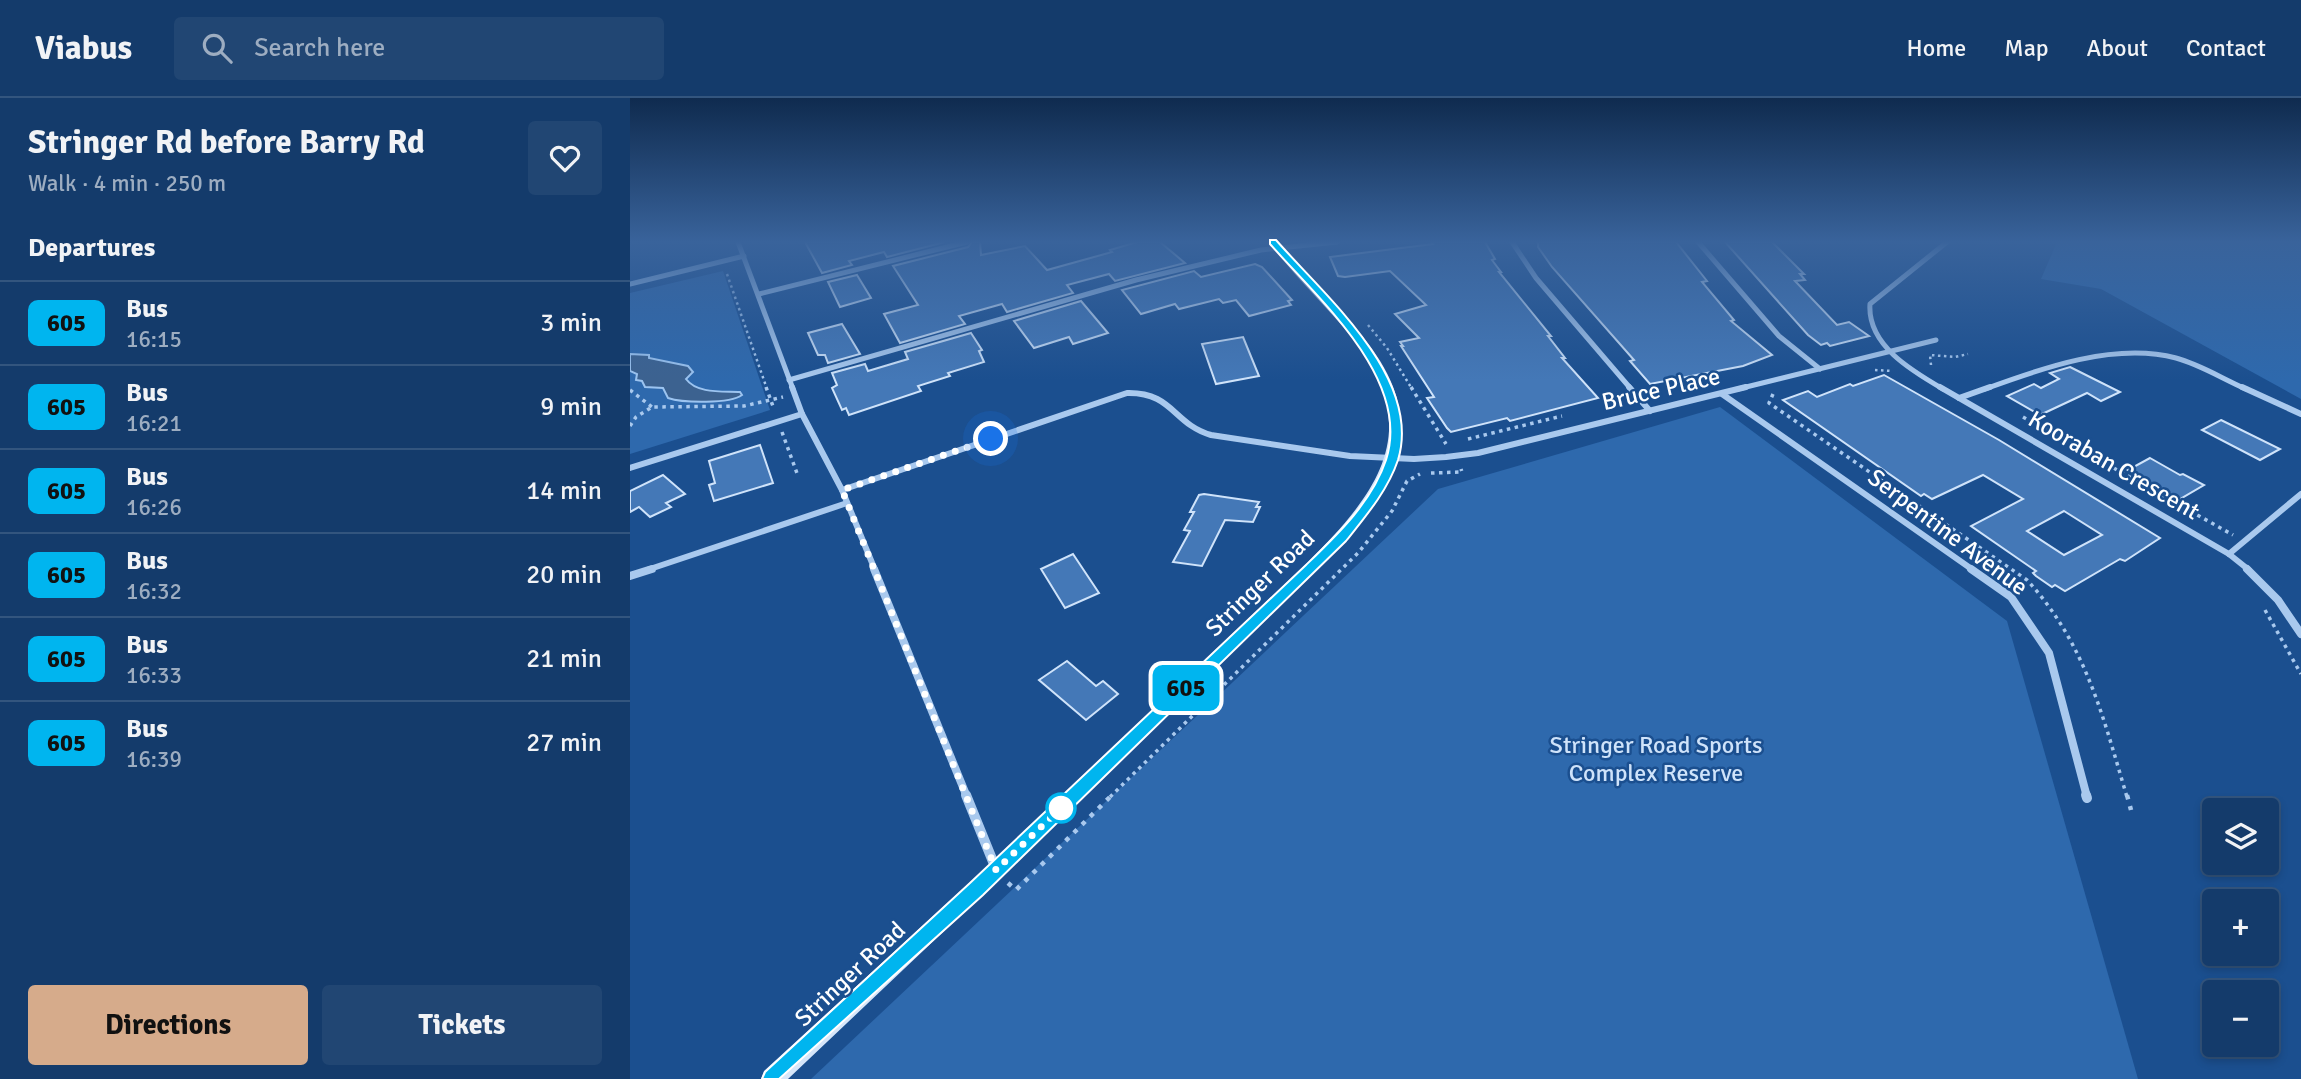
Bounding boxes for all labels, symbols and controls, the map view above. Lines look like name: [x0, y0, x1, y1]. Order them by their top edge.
search box: [174, 17, 664, 80]
text: Viabus: [35, 28, 132, 69]
icon: search: [198, 29, 236, 67]
text: Search here: [254, 32, 385, 64]
text: Home: [1906, 33, 1966, 63]
text: Map: [2004, 33, 2049, 63]
text: About: [2087, 33, 2148, 63]
text: Contact: [2186, 33, 2266, 63]
button: heart: [528, 121, 602, 195]
text: Stringer Rd before Barry Rd: [28, 122, 425, 163]
text: Walk · 4 min · 250 m: [28, 169, 226, 198]
text: Departures: [28, 232, 155, 264]
text: Bus: [126, 293, 168, 325]
text: 3 min: [540, 307, 602, 339]
text: 605: [47, 308, 86, 338]
text: 16:15: [126, 325, 182, 354]
street label: Bruce Place: [1599, 361, 1723, 417]
text: Bus: [126, 377, 168, 409]
text: 9 min: [540, 391, 602, 423]
text: 605: [47, 392, 86, 422]
street label: Kooraban Crescent: [2023, 404, 2205, 526]
text: 16:21: [126, 409, 182, 438]
your location: [973, 421, 1008, 456]
text: Bus: [126, 461, 168, 493]
street label: Serpentine Avenue: [1862, 462, 2034, 602]
text: 14 min: [526, 475, 602, 507]
text: 605: [47, 476, 86, 506]
text: 16:26: [126, 493, 182, 522]
street label: Stringer Road: [1199, 523, 1321, 643]
text: Bus: [126, 545, 168, 577]
text: 20 min: [526, 559, 602, 591]
text: 605: [47, 560, 86, 590]
text: 16:32: [126, 577, 182, 606]
text: Bus: [126, 629, 168, 661]
text: 21 min: [526, 643, 602, 675]
text: 605: [47, 644, 86, 674]
text: 16:33: [126, 661, 182, 690]
line badge: 605: [1146, 665, 1226, 711]
text: 605: [1167, 673, 1205, 703]
text: Bus: [126, 713, 168, 745]
text: 27 min: [526, 727, 602, 759]
text: 605: [47, 728, 86, 758]
park label: Stringer Road Sports Complex Reserve: [1550, 730, 1762, 788]
text: 16:39: [126, 745, 182, 774]
unlabelled marker: [1046, 793, 1076, 823]
map controls: [2202, 798, 2279, 1057]
button: layers: [2202, 798, 2279, 875]
button: +: [2202, 889, 2279, 966]
street label: Stringer Road: [788, 915, 912, 1033]
button: −: [2202, 980, 2279, 1057]
button: Directions: [28, 985, 308, 1065]
button: Tickets: [322, 985, 602, 1065]

